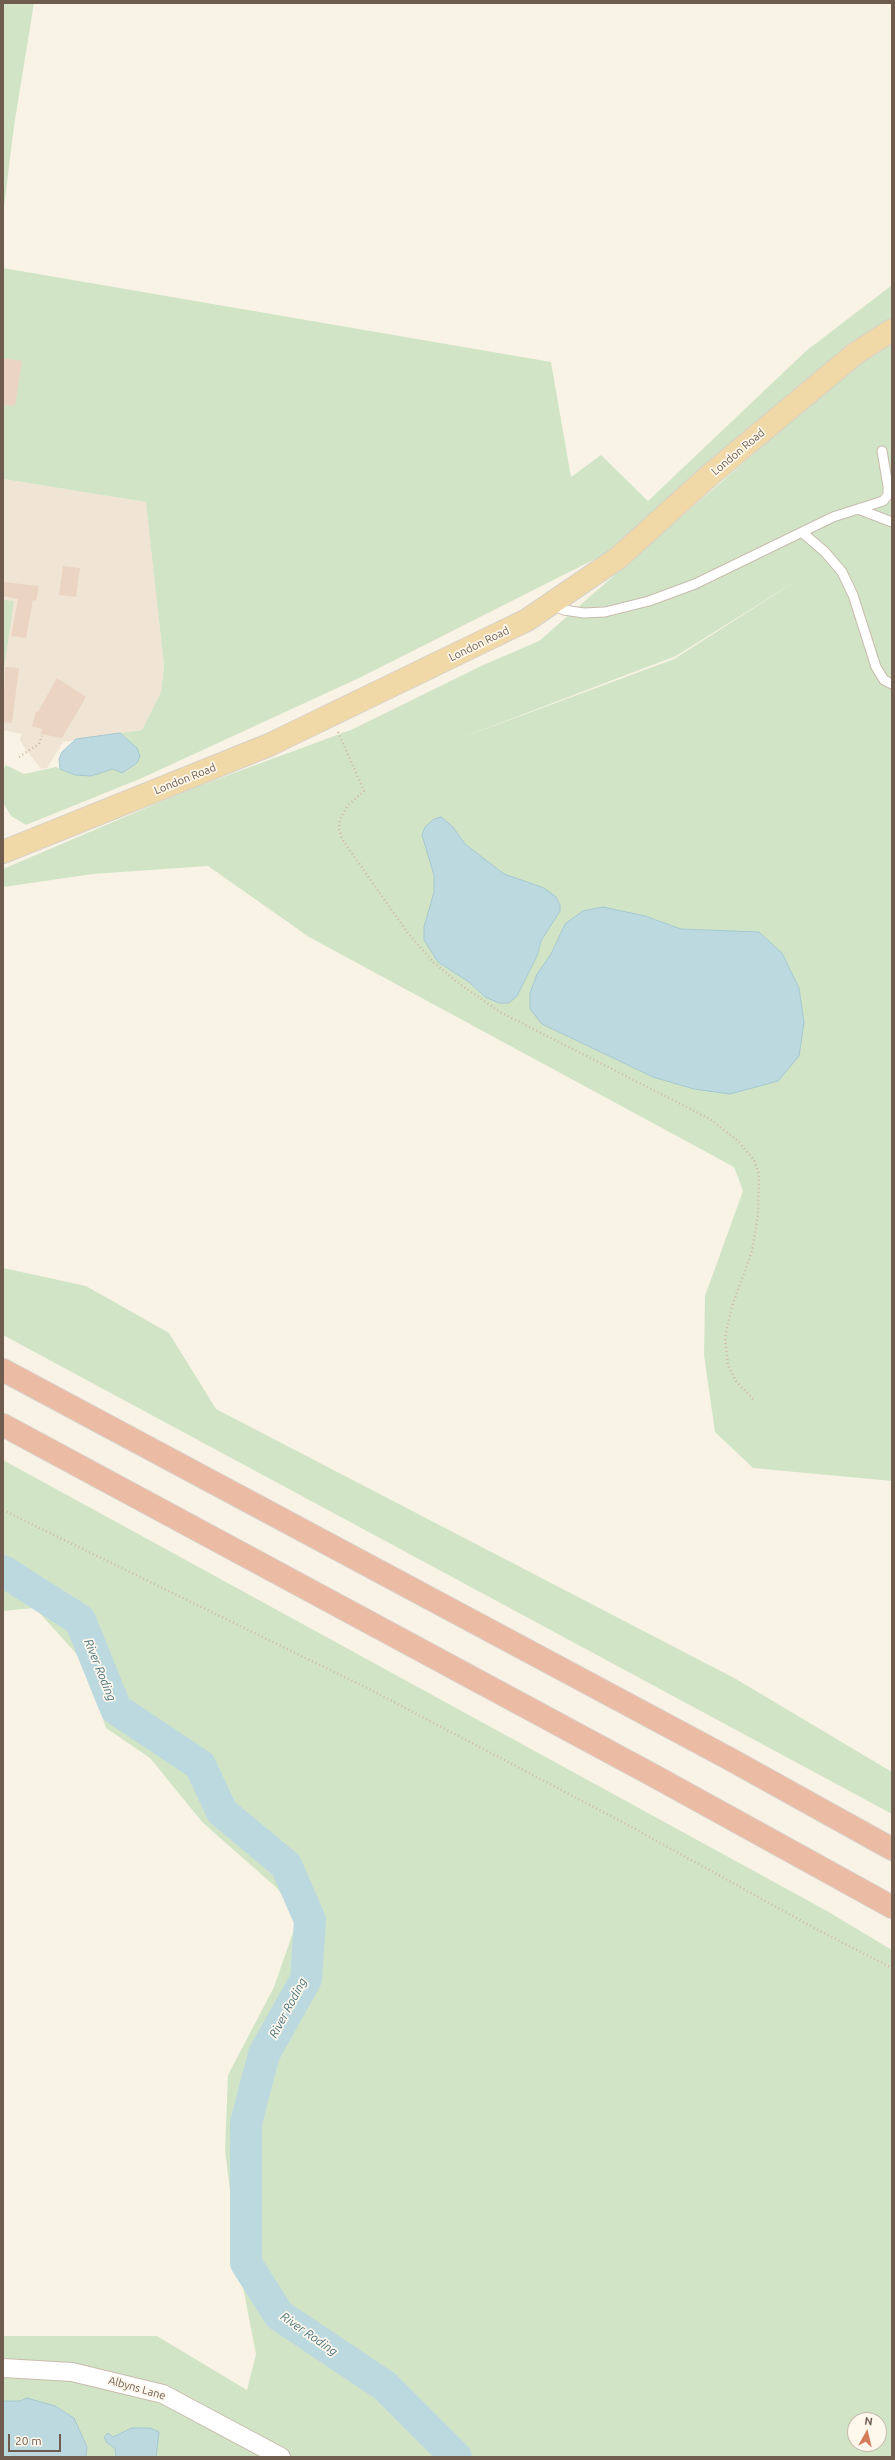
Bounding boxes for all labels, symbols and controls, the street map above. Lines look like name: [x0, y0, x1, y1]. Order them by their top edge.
street label: London Road: [709, 426, 767, 478]
street label: London Road: [447, 624, 511, 664]
street label: London Road: [152, 761, 218, 797]
water label: River Roding: [81, 1637, 119, 1703]
water label: River Roding: [266, 1976, 310, 2040]
water label: River Roding: [278, 2309, 340, 2359]
street label: Albyns Lane: [107, 2374, 167, 2402]
north arrow: [847, 2412, 887, 2452]
text: N: [864, 2415, 873, 2428]
scale bar: [10, 2426, 63, 2452]
text: 20 m: [15, 2434, 42, 2447]

